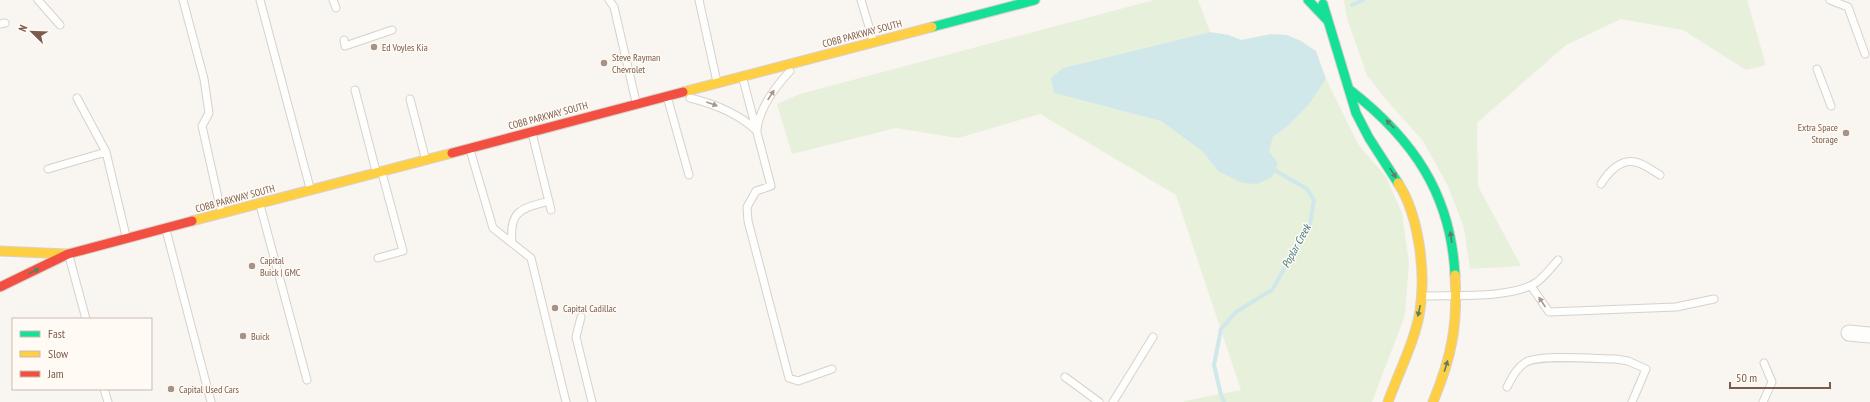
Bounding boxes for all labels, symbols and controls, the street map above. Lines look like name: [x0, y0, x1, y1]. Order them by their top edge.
north arrow: [12, 12, 52, 52]
street label: COBB PARKWAY SOUTH: [821, 17, 903, 50]
text: N: [15, 23, 30, 34]
place label: Ed Voyles Kia: [382, 41, 428, 54]
marker: Ed Voyles Kia: [369, 42, 379, 52]
place label: Steve Rayman Chevrolet: [612, 51, 661, 76]
marker: Steve Rayman Chevrolet: [599, 58, 609, 68]
one-way arrow: [767, 90, 775, 101]
street label: COBB PARKWAY SOUTH: [507, 99, 589, 132]
one-way arrow: [706, 101, 718, 107]
one-way arrow: [1385, 119, 1395, 129]
place label: Extra Space Storage: [1798, 121, 1838, 146]
marker: Extra Space Storage: [1841, 128, 1851, 138]
one-way arrow: [1389, 168, 1397, 178]
street label: COBB PARKWAY SOUTH: [194, 182, 276, 215]
water label: Poplar Creek: [1278, 220, 1315, 270]
one-way arrow: [1448, 231, 1454, 243]
place label: Capital Buick | GMC: [260, 254, 301, 279]
marker: Capital Buick | GMC: [247, 261, 257, 271]
one-way arrow: [29, 268, 40, 274]
one-way arrow: [1538, 297, 1546, 307]
place label: Capital Cadillac: [563, 302, 617, 315]
marker: Capital Cadillac: [550, 303, 560, 313]
one-way arrow: [1415, 305, 1421, 318]
legend: [12, 318, 152, 390]
text: Fast: [48, 326, 66, 341]
place label: Buick: [251, 330, 270, 343]
marker: Buick: [238, 331, 248, 341]
text: Slow: [48, 346, 69, 361]
one-way arrow: [1443, 359, 1449, 371]
scale bar: [1730, 364, 1830, 390]
text: Jam: [47, 366, 64, 381]
text: 50 m: [1736, 370, 1757, 385]
place label: Capital Used Cars: [179, 383, 240, 396]
marker: Capital Used Cars: [166, 384, 176, 394]

